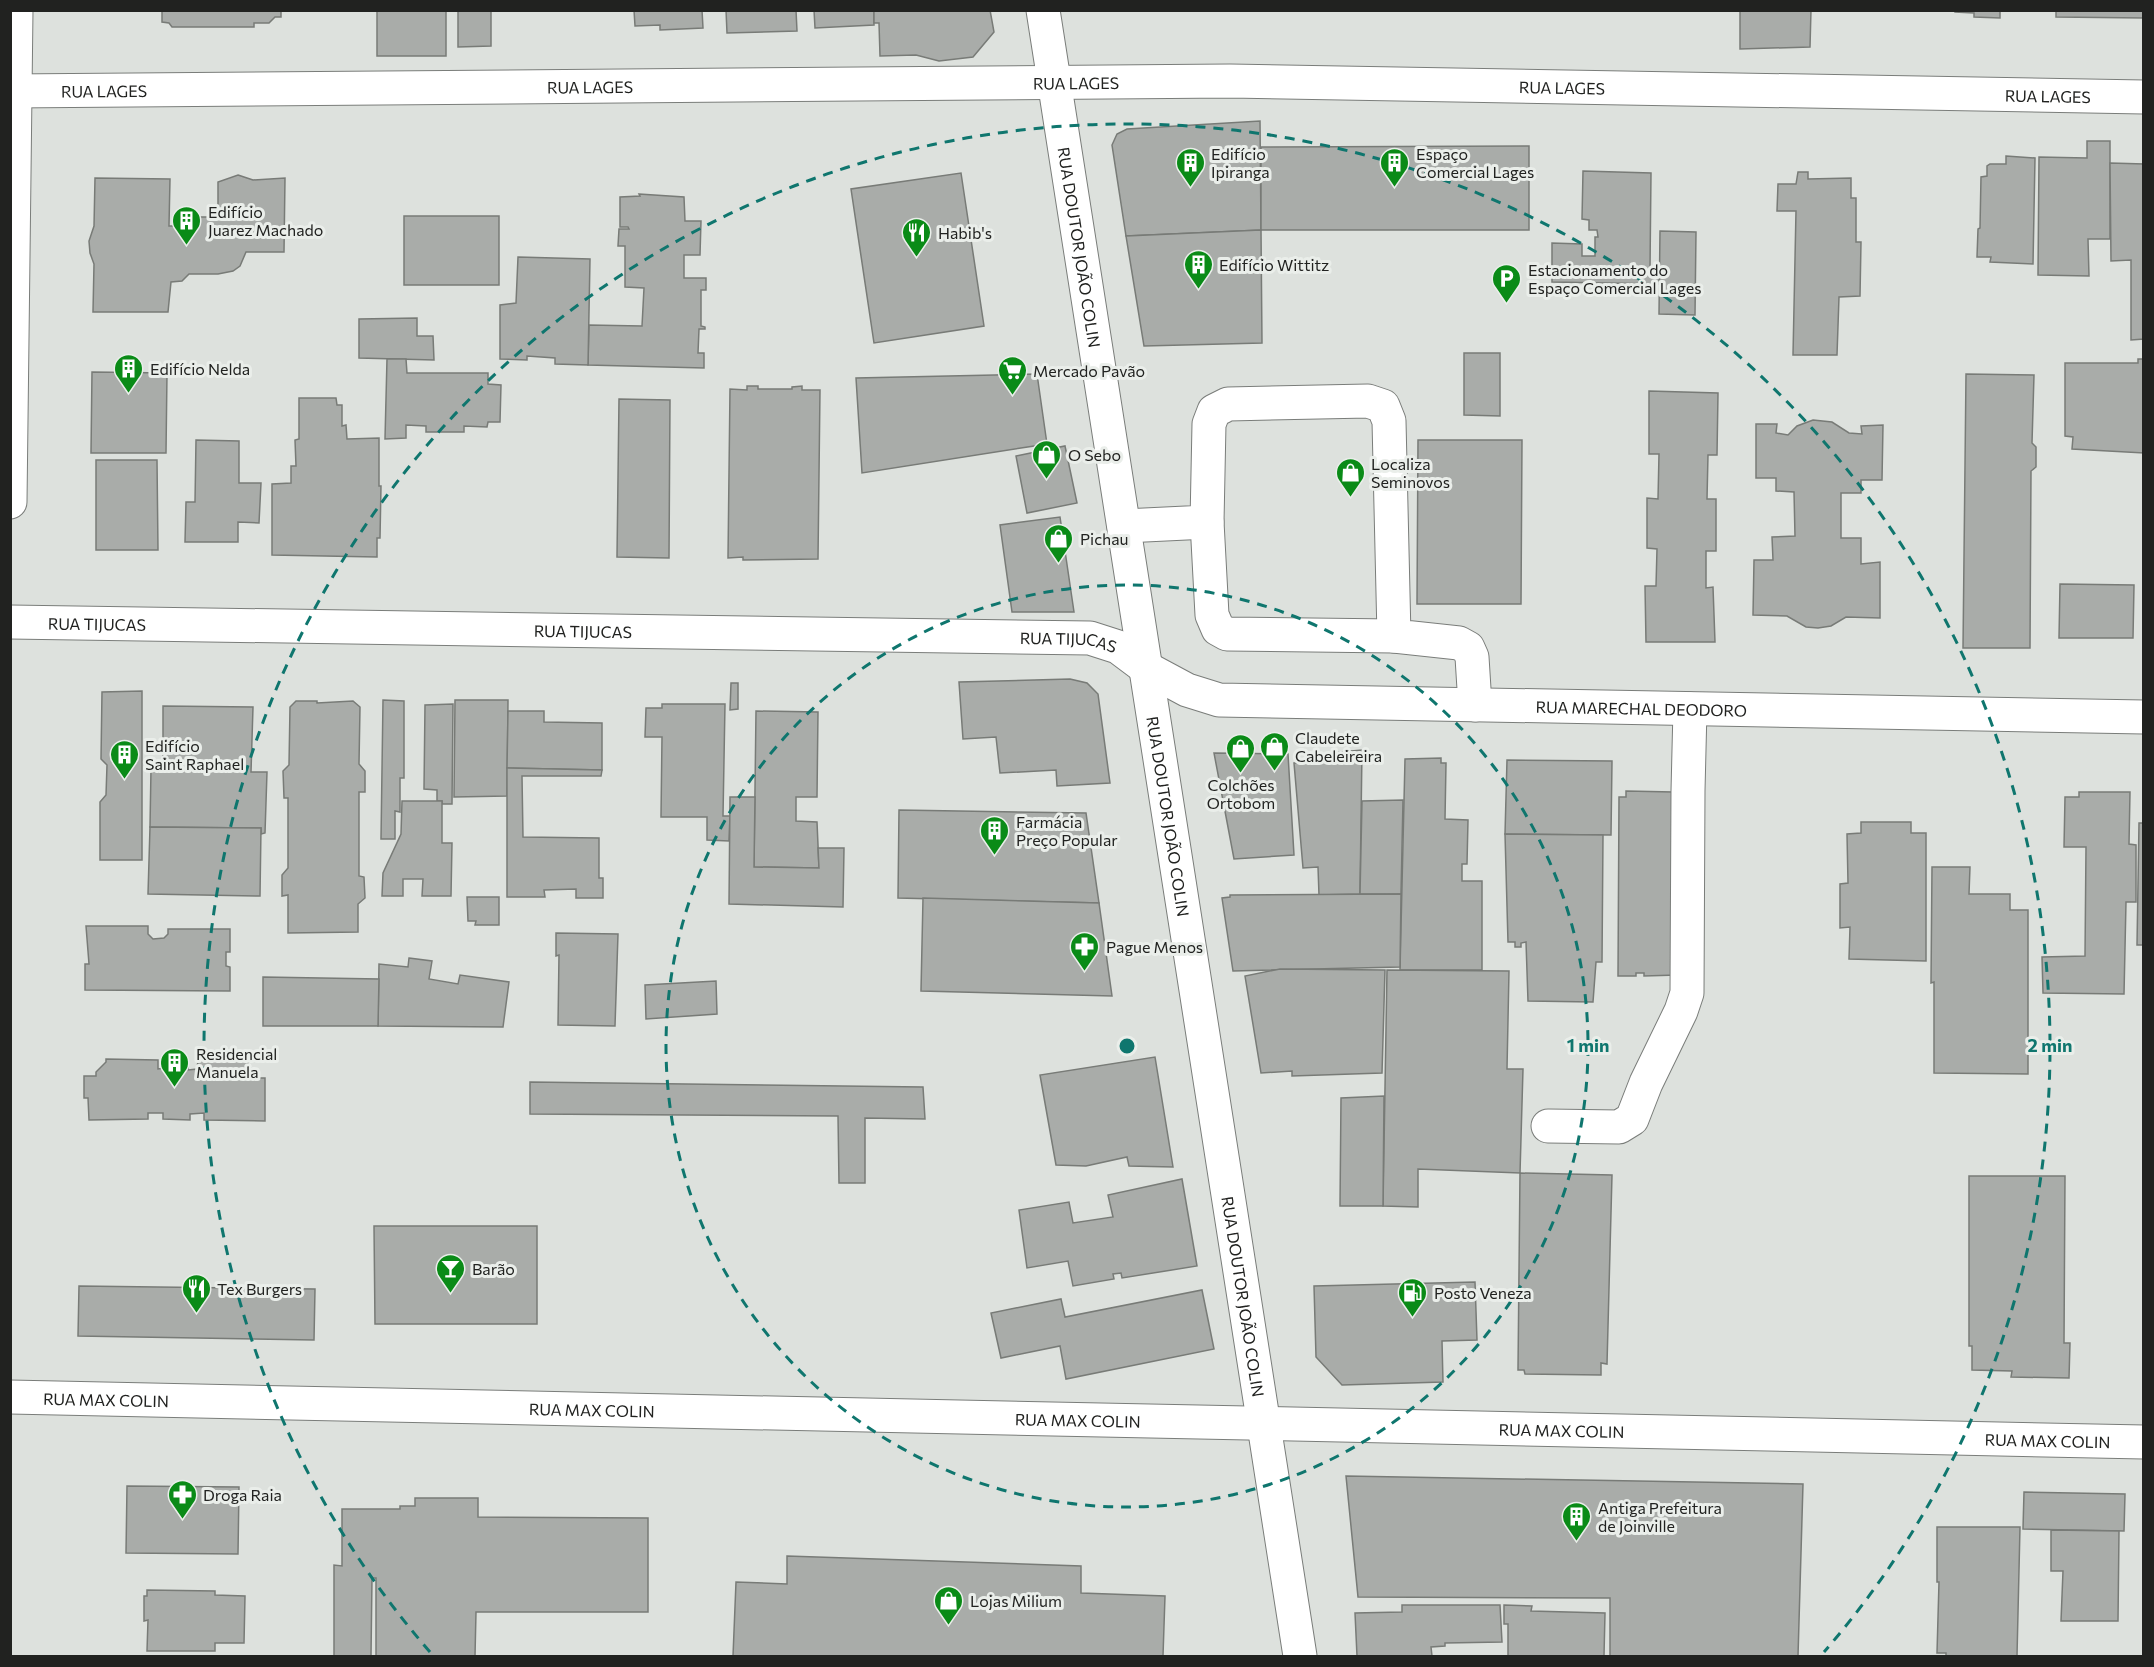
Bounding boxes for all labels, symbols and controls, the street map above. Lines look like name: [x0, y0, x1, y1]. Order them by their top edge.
street label: RUA LAGES: [1033, 72, 1119, 92]
street label: RUA LAGES: [547, 76, 633, 96]
street label: RUA LAGES: [1519, 77, 1605, 97]
street label: RUA LAGES: [61, 80, 147, 100]
street label: RUA LAGES: [2005, 85, 2091, 106]
place label: Edifício Ipiranga: [1211, 144, 1270, 181]
place label: Espaço Comercial Lages: [1416, 144, 1534, 181]
street label: RUA DOUTOR JOÃO COLIN: [1055, 146, 1105, 349]
building icon: Edifício Ipiranga: [1174, 146, 1206, 188]
building icon: Espaço Comercial Lages: [1379, 146, 1411, 188]
place label: Edifício Juarez Machado: [208, 202, 323, 239]
building icon: Edifício Juarez Machado: [171, 204, 203, 246]
restaurant icon: Habib's: [901, 216, 933, 258]
place label: Habib's: [938, 223, 992, 242]
building icon: Edifício Wittitz: [1182, 248, 1214, 290]
place label: Edifício Wittitz: [1219, 255, 1329, 274]
place label: Estacionamento do Espaço Comercial Lages: [1528, 260, 1701, 297]
parking icon: Estacionamento do Espaço Comercial Lages: [1491, 262, 1523, 304]
building icon: Edifício Nelda: [113, 352, 145, 394]
supermarket icon: Mercado Pavão: [996, 354, 1028, 396]
place label: Edifício Nelda: [150, 359, 250, 378]
place label: Mercado Pavão: [1033, 361, 1145, 380]
shop icon: O Sebo: [1031, 438, 1063, 480]
place label: O Sebo: [1068, 445, 1121, 464]
place label: Localiza Seminovos: [1371, 454, 1450, 491]
shop icon: Localiza Seminovos: [1334, 456, 1366, 498]
shop icon: Pichau: [1043, 522, 1075, 564]
place label: Pichau: [1080, 529, 1129, 548]
street label: RUA TIJUCAS: [48, 613, 146, 634]
street label: RUA TIJUCAS: [534, 620, 632, 641]
street label: RUA TIJUCAS: [1020, 627, 1120, 656]
street label: RUA MARECHAL DEODORO: [1535, 696, 1747, 719]
street label: RUA DOUTOR JOÃO COLIN: [1144, 715, 1194, 918]
place label: Claudete Cabeleireira: [1295, 728, 1382, 765]
shop icon: Claudete Cabeleireira: [1258, 730, 1290, 772]
shop icon: Colchões Ortobom: [1225, 732, 1257, 774]
place label: Edifício Saint Raphael: [145, 736, 244, 773]
building icon: Edifício Saint Raphael: [108, 738, 140, 780]
place label: Colchões Ortobom: [1207, 775, 1275, 812]
place label: Farmácia Preço Popular: [1016, 812, 1118, 849]
building icon: Farmácia Preço Popular: [979, 814, 1011, 856]
pharmacy icon: Pague Menos: [1069, 930, 1101, 972]
place label: Pague Menos: [1106, 937, 1203, 956]
text: 1 min: [1567, 1034, 1609, 1056]
text: 2 min: [2028, 1034, 2072, 1056]
centre of rings: [1117, 1036, 1137, 1056]
place label: Residencial Manuela: [196, 1044, 277, 1081]
building icon: Residencial Manuela: [159, 1046, 191, 1088]
street label: RUA DOUTOR JOÃO COLIN: [1219, 1195, 1269, 1398]
bar icon: Barão: [435, 1252, 467, 1294]
place label: Barão: [472, 1259, 515, 1278]
restaurant icon: Tex Burgers: [180, 1272, 212, 1314]
fuel station icon: Posto Veneza: [1397, 1276, 1429, 1318]
place label: Tex Burgers: [217, 1279, 302, 1298]
place label: Posto Veneza: [1434, 1283, 1532, 1302]
street label: RUA MAX COLIN: [43, 1388, 169, 1410]
street label: RUA MAX COLIN: [529, 1398, 655, 1420]
street label: RUA MAX COLIN: [1015, 1409, 1141, 1430]
street label: RUA MAX COLIN: [1499, 1419, 1625, 1441]
street label: RUA MAX COLIN: [1984, 1429, 2111, 1451]
pharmacy icon: Droga Raia: [166, 1478, 198, 1520]
place label: Droga Raia: [203, 1485, 282, 1504]
place label: Antiga Prefeitura de Joinville: [1598, 1498, 1722, 1535]
building icon: Antiga Prefeitura de Joinville: [1561, 1500, 1593, 1542]
shop icon: Lojas Milium: [933, 1584, 965, 1626]
place label: Lojas Milium: [970, 1591, 1062, 1610]

